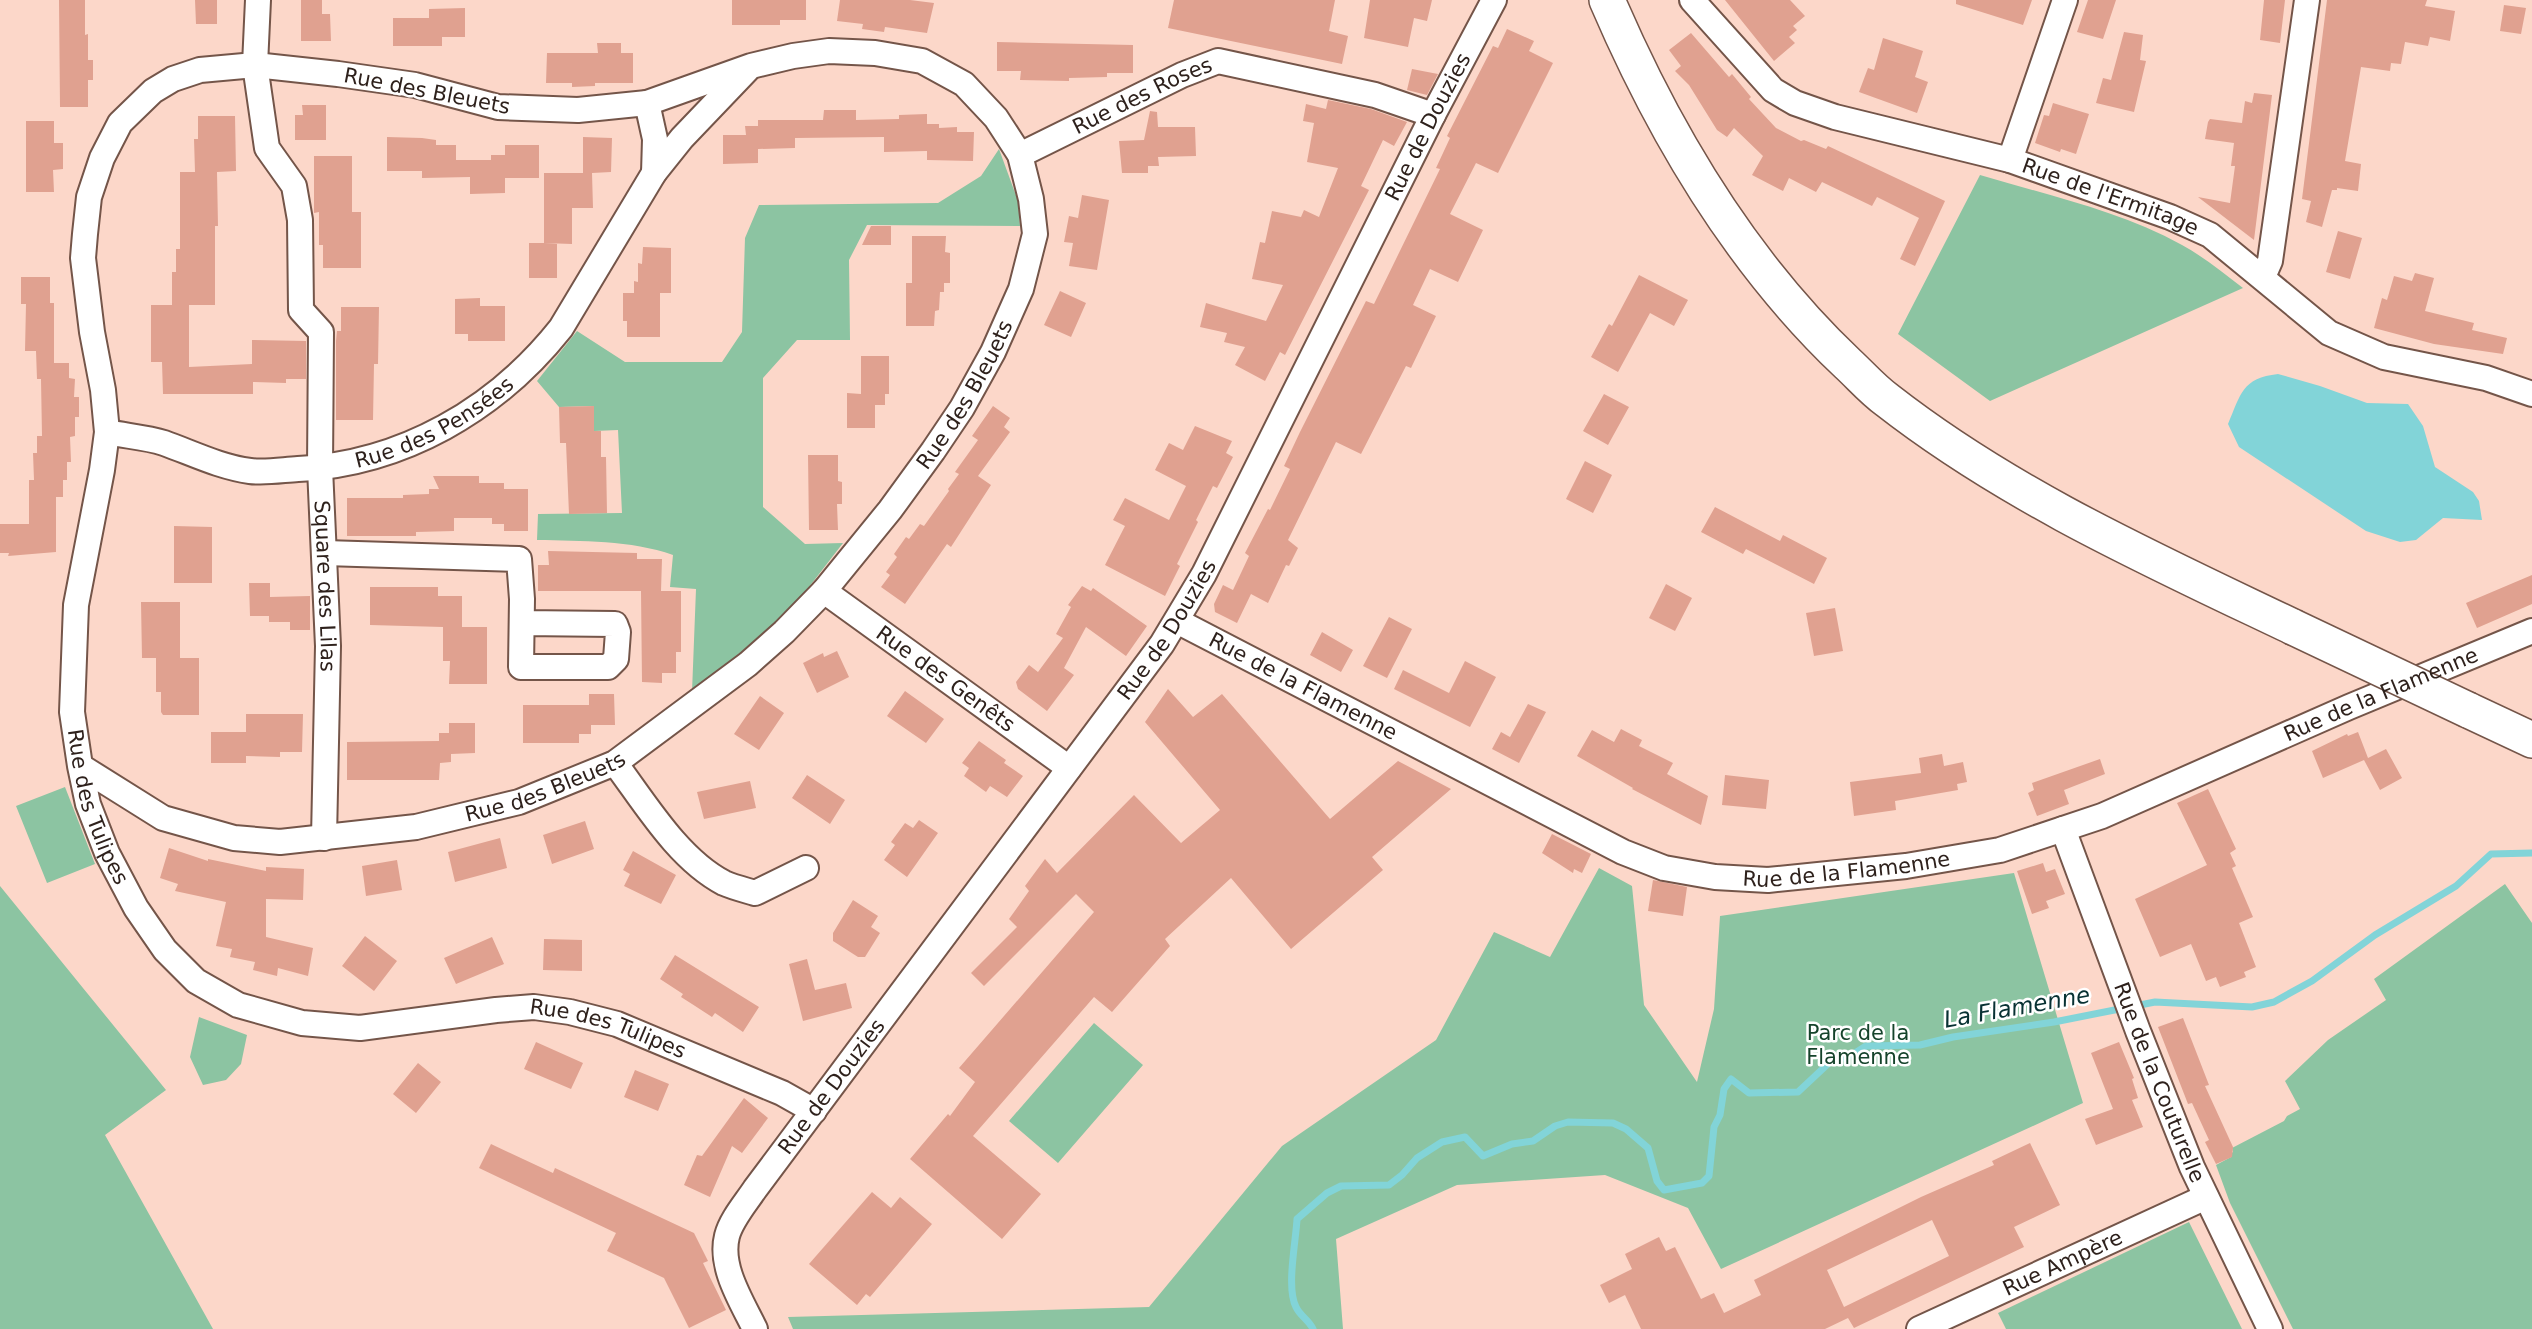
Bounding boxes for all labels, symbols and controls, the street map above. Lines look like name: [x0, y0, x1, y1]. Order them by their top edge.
street label: Rue de Douzies: [1380, 49, 1476, 205]
street label: Rue des Roses: [1069, 52, 1215, 139]
street label: Rue des Bleuets: [342, 63, 512, 119]
street label: Rue de l'Ermitage: [2019, 153, 2202, 240]
street label: Rue des Bleuets: [912, 316, 1018, 474]
street label: Rue des Pensées: [352, 372, 518, 473]
street label: Square des Lilas: [309, 500, 340, 672]
street label: Rue de Douzies: [1112, 556, 1221, 705]
street label: Rue des Genêts: [872, 621, 1020, 737]
street label: Rue de la Flamenne: [1205, 628, 1401, 745]
street label: Rue de la Flamenne: [2280, 643, 2482, 746]
street label: Rue des Tulipes: [63, 727, 133, 888]
street label: Rue des Bleuets: [462, 747, 630, 827]
street label: Rue de la Flamenne: [1742, 847, 1952, 892]
street label: Rue de la Couturelle: [2109, 979, 2210, 1186]
water label: La Flamenne: [1942, 981, 2092, 1033]
street label: Rue des Tulipes: [528, 995, 689, 1063]
street label: Rue de Douzies: [773, 1014, 890, 1159]
park label: Parc de la Flamenne: [1806, 1021, 1910, 1069]
street label: Rue Ampère: [1999, 1225, 2126, 1301]

